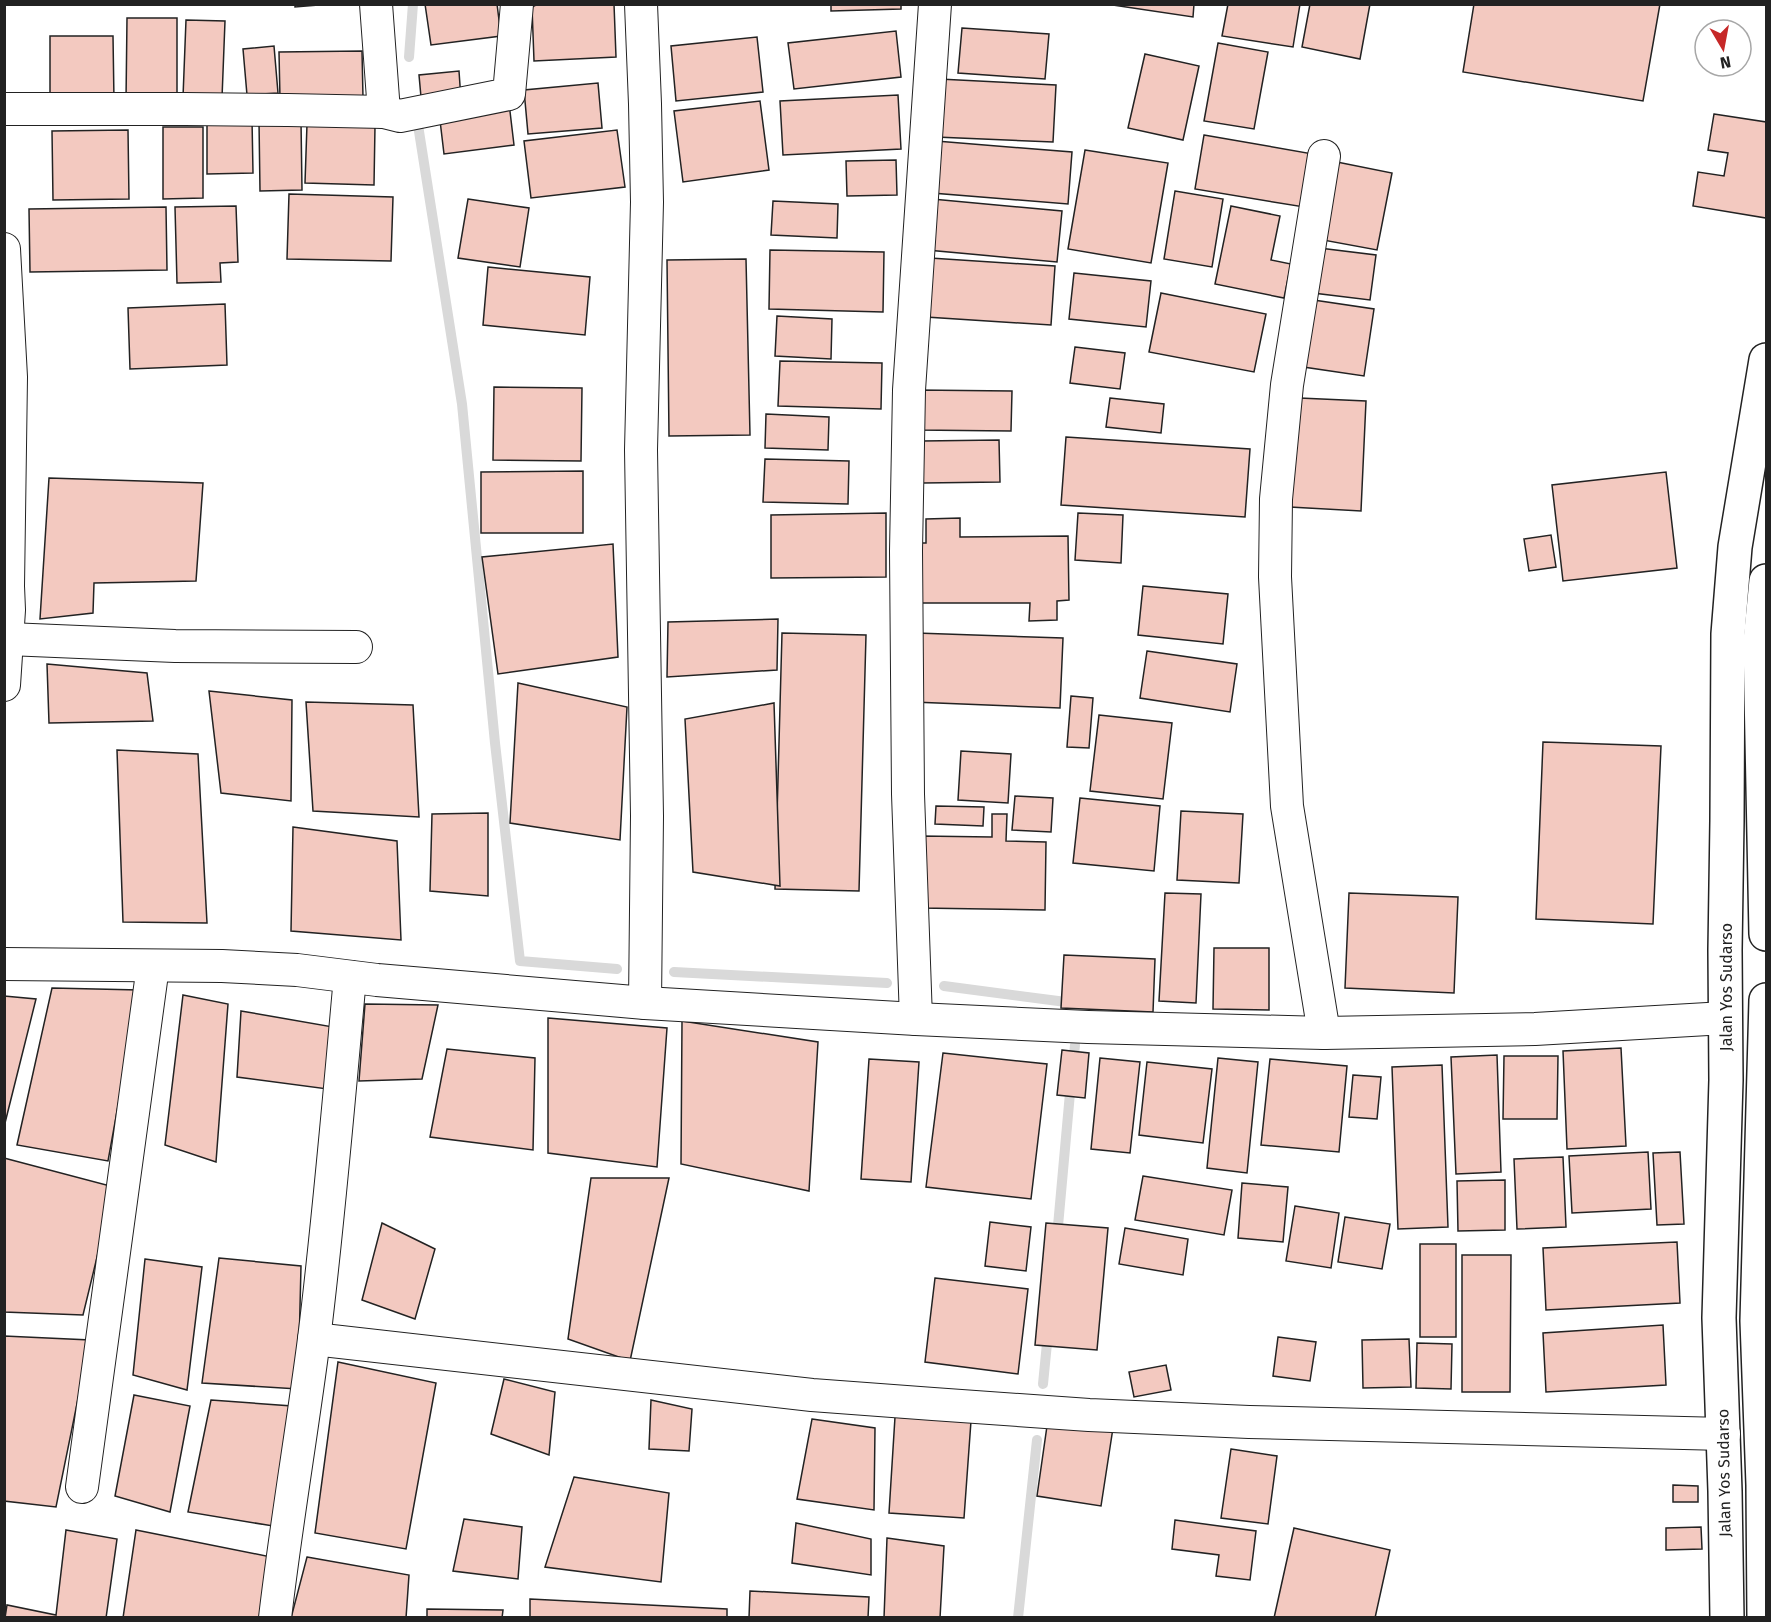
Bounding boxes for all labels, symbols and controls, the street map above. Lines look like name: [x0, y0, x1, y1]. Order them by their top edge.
north arrow: [1693, 18, 1753, 78]
text: N: [1719, 52, 1732, 73]
street label: Jalan Yos Sudarso: [1717, 923, 1736, 1051]
street label: Jalan Yos Sudarso: [1713, 1409, 1735, 1537]

